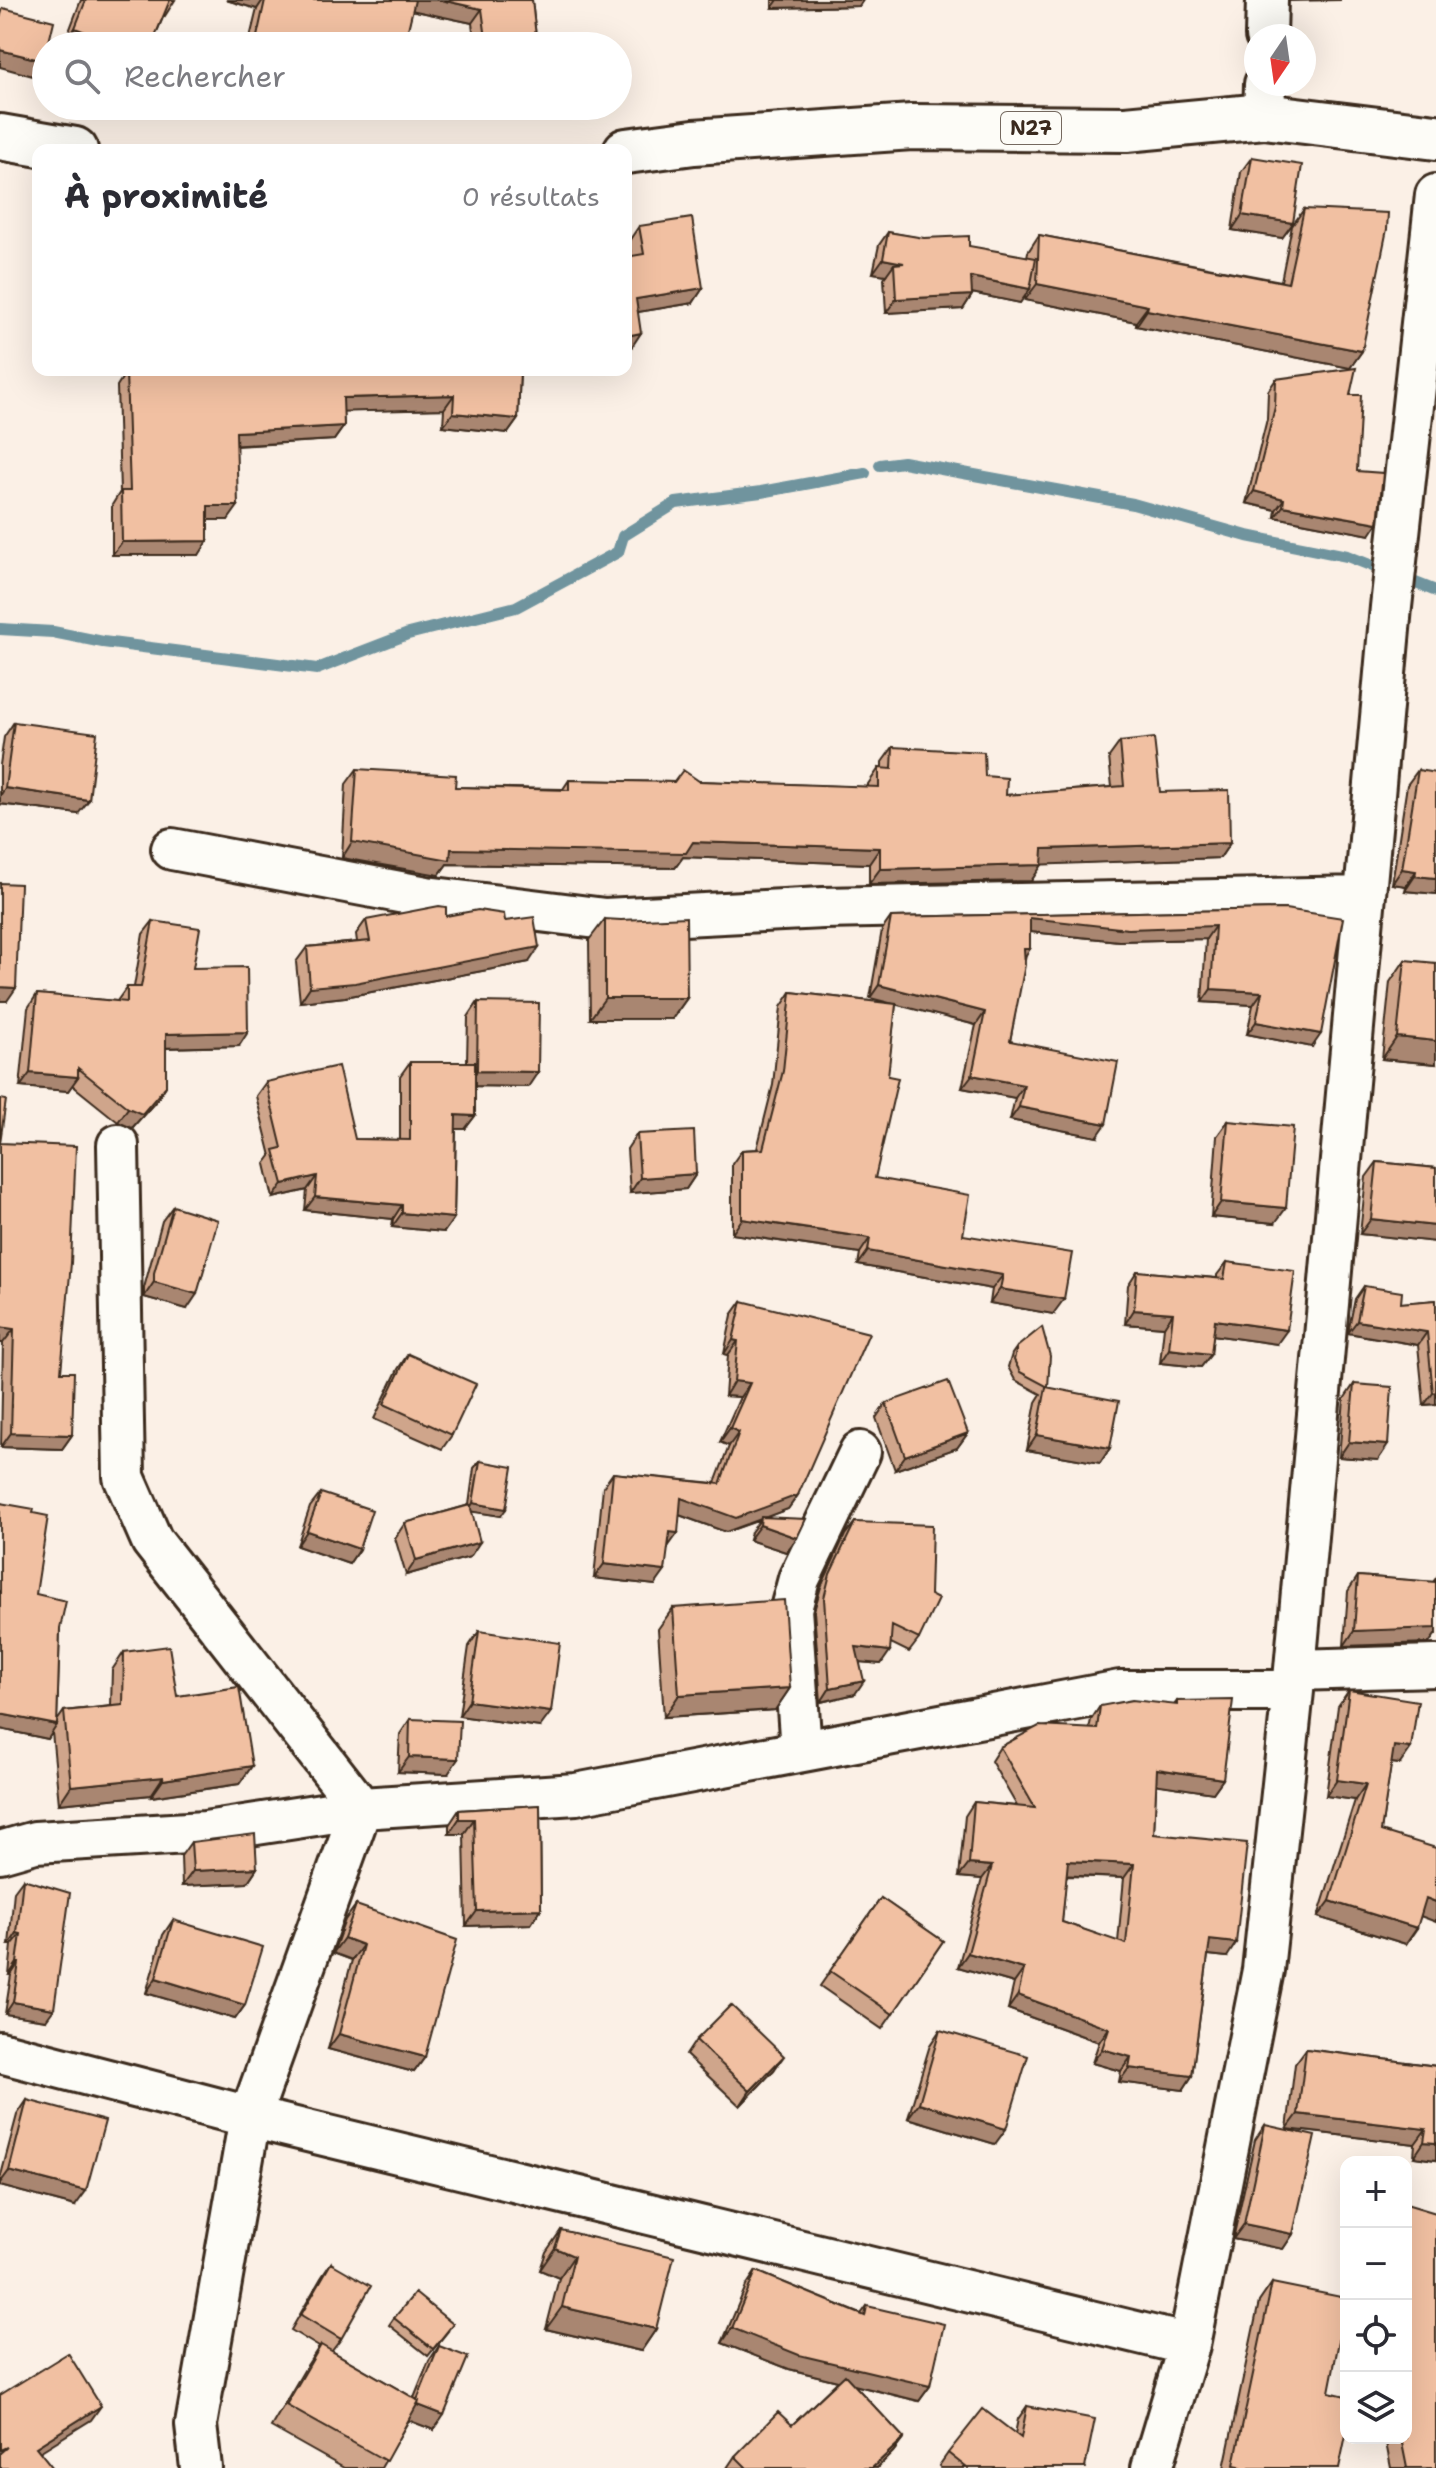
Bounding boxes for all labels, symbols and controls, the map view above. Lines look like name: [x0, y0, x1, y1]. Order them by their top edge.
north arrow: [1244, 24, 1316, 96]
search box: [32, 32, 632, 120]
icon: search: [60, 54, 104, 98]
text: Rechercher: [124, 56, 286, 97]
road number: N27: [1001, 112, 1061, 144]
text: À proximité: [64, 173, 268, 219]
text: 0 résultats: [462, 179, 600, 214]
map controls: [1340, 2156, 1412, 2444]
button: +: [1340, 2156, 1412, 2228]
button: −: [1340, 2228, 1412, 2300]
button: locate: [1340, 2300, 1412, 2372]
button: layers: [1340, 2372, 1412, 2444]

